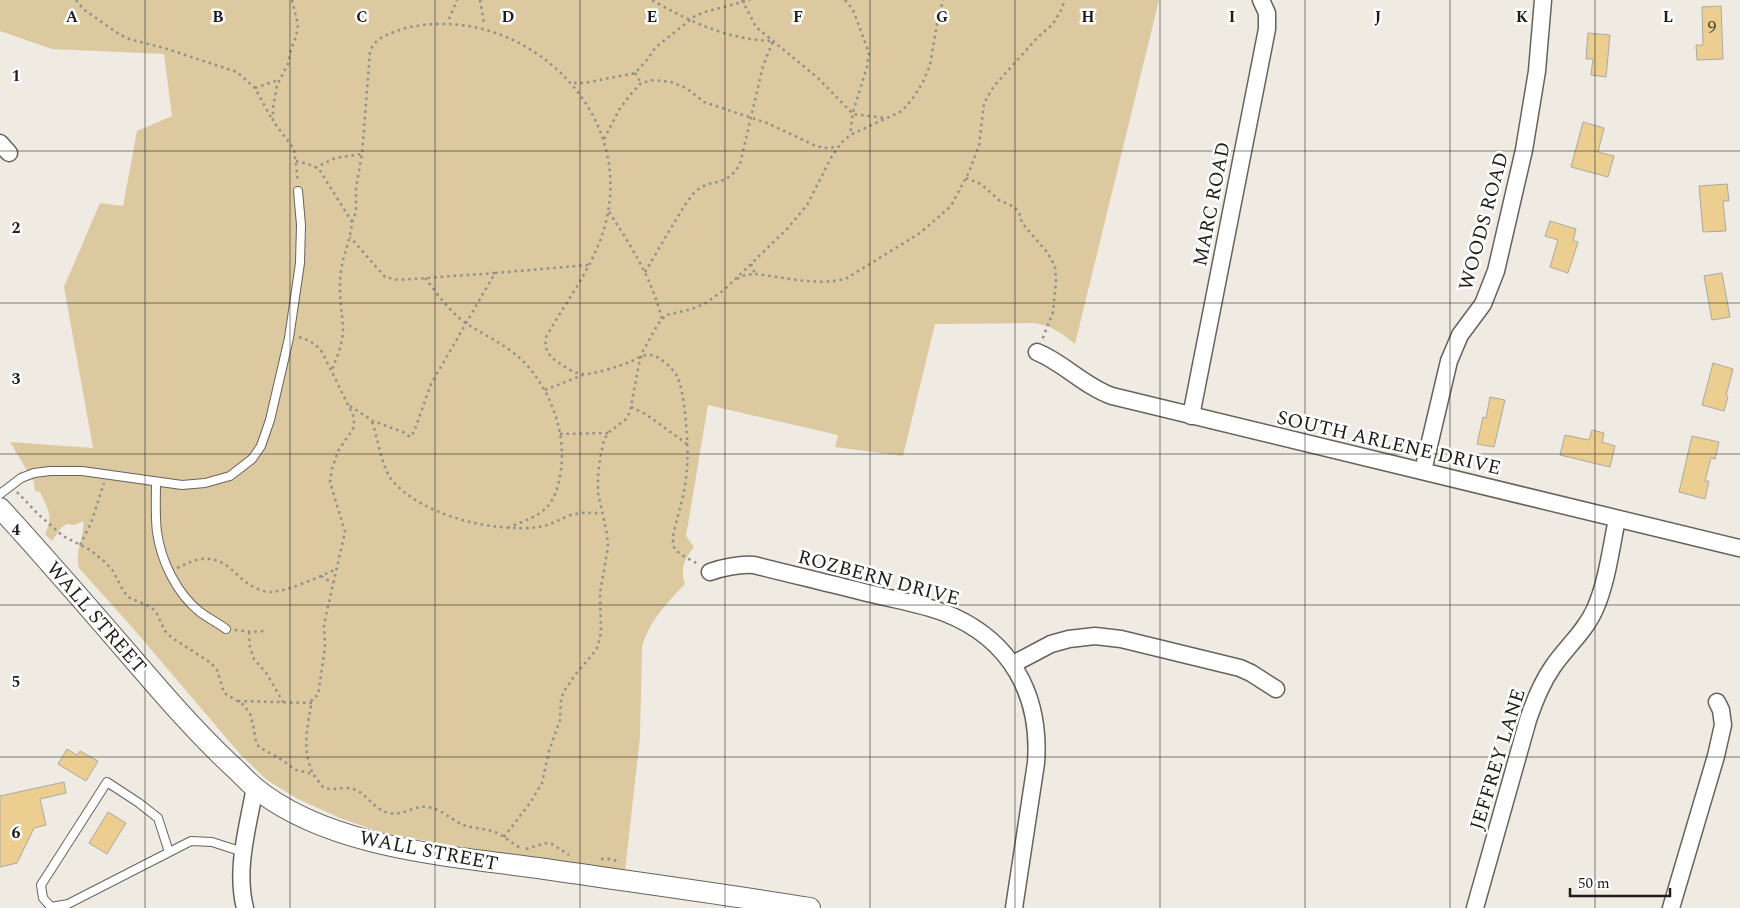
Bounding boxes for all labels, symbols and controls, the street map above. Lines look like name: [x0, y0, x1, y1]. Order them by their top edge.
text: A: [66, 5, 79, 29]
text: B: [212, 5, 224, 29]
text: C: [356, 5, 368, 29]
text: D: [502, 5, 515, 29]
text: E: [647, 5, 657, 29]
text: F: [793, 5, 803, 29]
text: G: [936, 5, 948, 29]
text: H: [1081, 5, 1095, 29]
text: I: [1229, 5, 1235, 29]
text: J: [1375, 5, 1382, 29]
text: K: [1516, 5, 1529, 29]
text: L: [1663, 5, 1673, 29]
house number: 9: [1708, 13, 1717, 40]
text: 1: [12, 64, 20, 88]
street label: MARC ROAD: [1185, 139, 1239, 269]
street label: WOODS ROAD: [1451, 149, 1517, 294]
text: 2: [12, 216, 21, 240]
text: 3: [12, 367, 21, 391]
street label: SOUTH ARLENE DRIVE: [1274, 403, 1504, 483]
text: 4: [12, 518, 21, 542]
street label: ROZBERN DRIVE: [794, 542, 963, 614]
street label: WALL STREET: [39, 555, 154, 681]
text: 5: [12, 670, 20, 694]
street label: JEFFREY LANE: [1462, 685, 1534, 834]
text: 6: [12, 821, 21, 845]
street label: WALL STREET: [357, 823, 501, 879]
scale bar: [1570, 866, 1670, 898]
text: 50 m: [1578, 872, 1610, 895]

